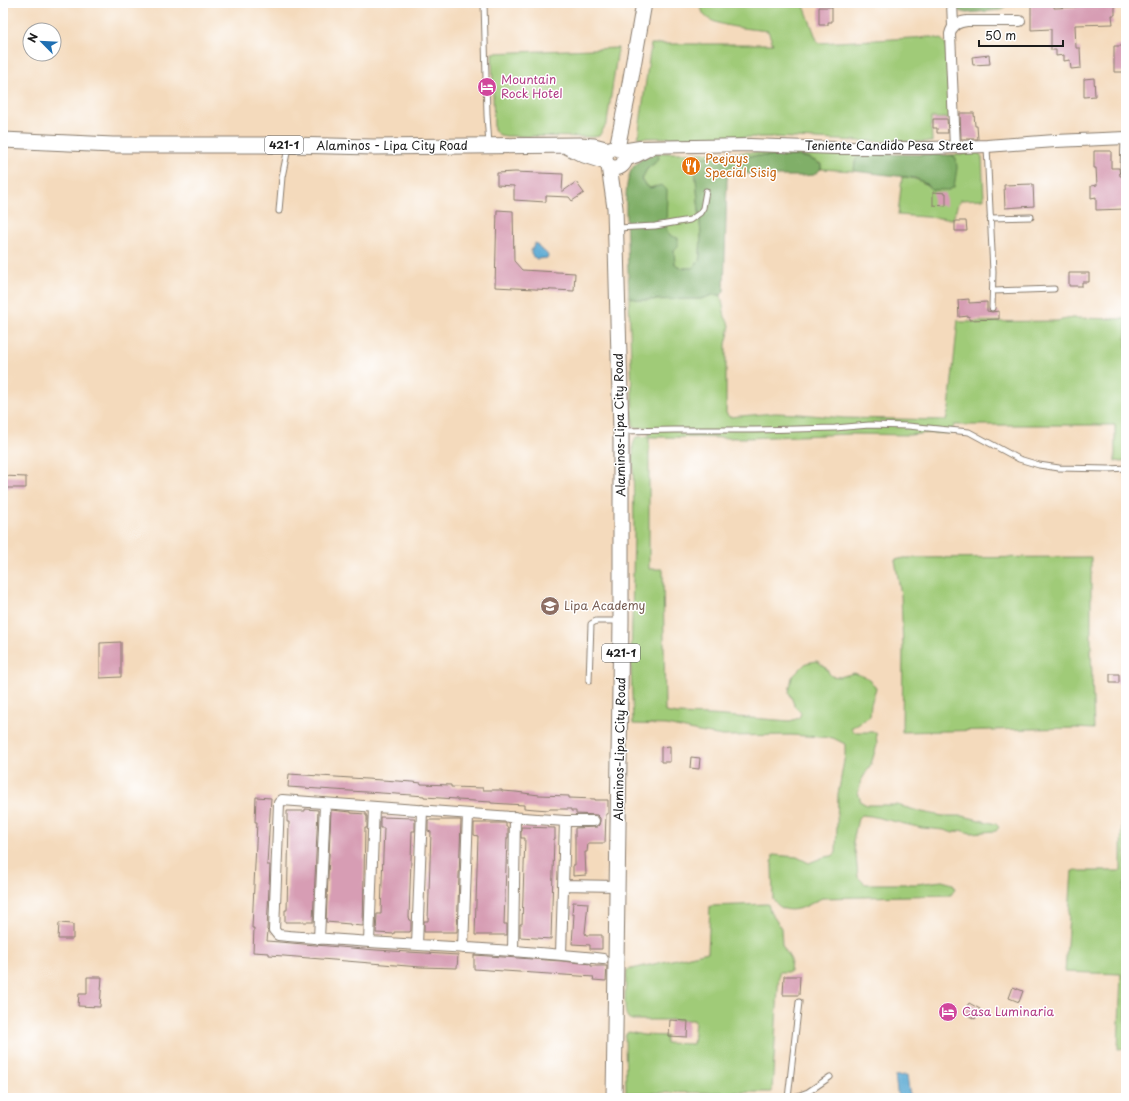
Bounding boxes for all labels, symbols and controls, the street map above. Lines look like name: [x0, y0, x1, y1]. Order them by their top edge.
north arrow: [22, 22, 62, 62]
scale bar: [979, 22, 1063, 48]
text: 50 m: [985, 26, 1016, 44]
text: N: [23, 30, 42, 45]
place label: Mountain Rock Hotel: [501, 70, 562, 102]
hotel icon: Mountain Rock Hotel: [476, 76, 498, 98]
road number: 421-1: [265, 136, 303, 154]
street label: Alaminos - Lipa City Road: [316, 136, 468, 154]
street label: Teniente Candido Pesa Street: [805, 136, 973, 154]
place label: Peejays Special Sisig: [705, 149, 777, 181]
restaurant icon: Peejays Special Sisig: [680, 155, 702, 177]
street label: Alaminos-Lipa City Road: [609, 353, 629, 497]
school or university icon: Lipa Academy: [539, 595, 561, 617]
place label: Lipa Academy: [564, 596, 646, 614]
road number: 421-1: [602, 644, 640, 662]
street label: Alaminos-Lipa City Road: [609, 677, 629, 821]
hotel icon: Casa Luminaria: [937, 1001, 959, 1023]
place label: Casa Luminaria: [962, 1002, 1055, 1020]

